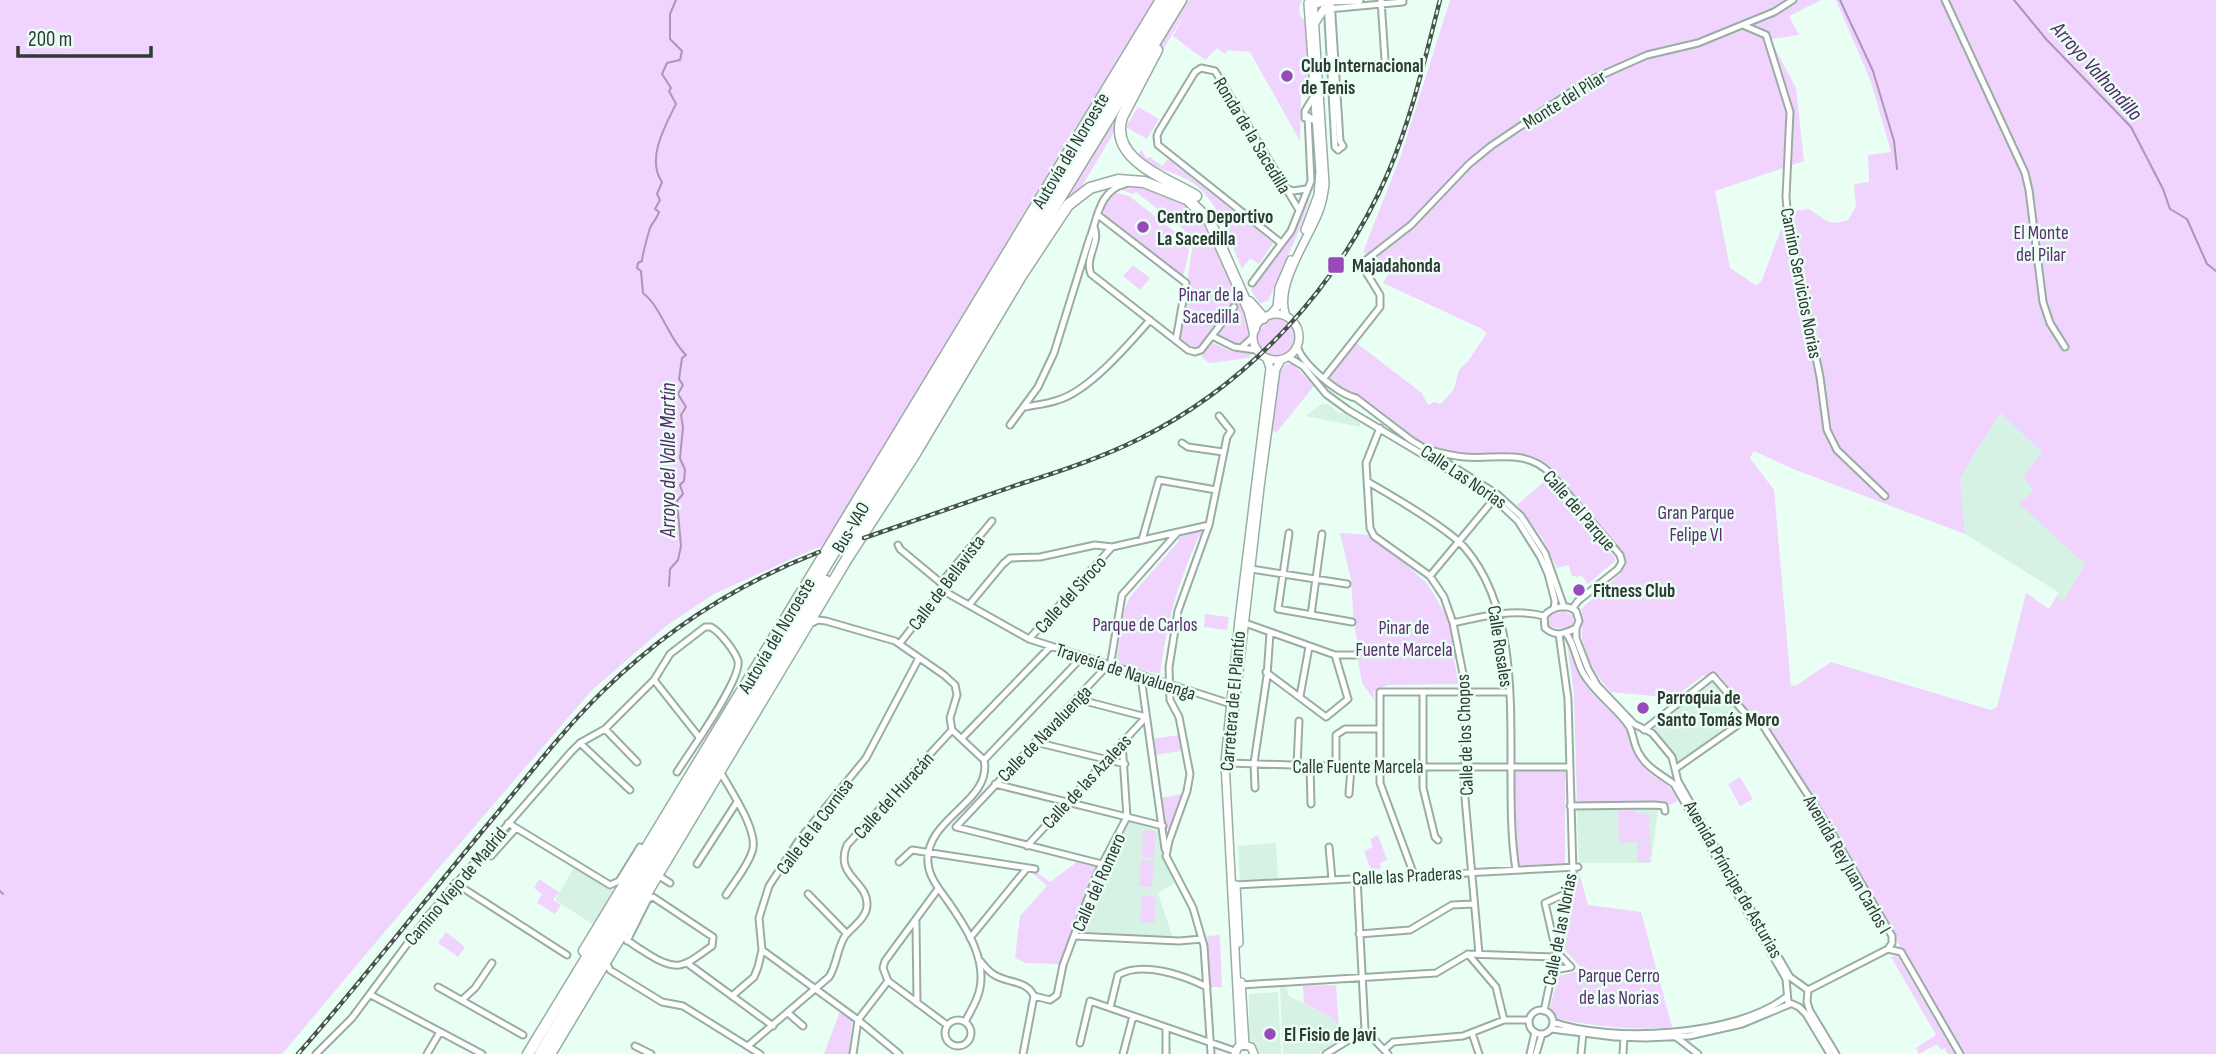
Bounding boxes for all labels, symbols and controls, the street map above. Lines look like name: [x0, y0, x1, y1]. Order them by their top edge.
scale bar: [18, 14, 150, 58]
water label: Arroyo Valhondillo: [2045, 16, 2148, 126]
text: 200 m: [28, 27, 72, 52]
place label: Club Internacional de Tenis: [1301, 55, 1424, 100]
street label: Monte del Pilar: [1519, 65, 1611, 135]
marker: Club Internacional de Tenis: [1279, 68, 1295, 84]
street label: Ronda de la Sacedilla: [1208, 73, 1295, 198]
street label: Autovía del Noroeste: [1027, 89, 1115, 214]
place label: Centro Deportivo La Sacedilla: [1157, 206, 1273, 251]
street label: Camino Servicios Norias: [1775, 206, 1826, 361]
marker: Centro Deportivo La Sacedilla: [1135, 219, 1151, 235]
park label: El Monte del Pilar: [2013, 222, 2069, 267]
marker: Majadahonda: [1326, 255, 1346, 275]
place label: Majadahonda: [1352, 255, 1441, 278]
park label: Pinar de la Sacedilla: [1179, 284, 1243, 329]
water label: Arroyo del Valle Martín: [656, 383, 681, 538]
street label: Calle Las Norias: [1416, 440, 1511, 515]
street label: Calle del Parque: [1537, 466, 1620, 556]
street label: Bus-VAO: [827, 498, 875, 557]
park label: Gran Parque Felipe VI: [1658, 502, 1734, 547]
street label: Calle de Bellavista: [904, 531, 991, 635]
street label: Calle del Siroco: [1030, 552, 1112, 638]
street label: Autovía del Noroeste: [733, 574, 821, 699]
place label: Fitness Club: [1593, 580, 1675, 603]
marker: Fitness Club: [1571, 582, 1587, 598]
street label: Calle Rosales: [1482, 604, 1517, 689]
park label: Parque de Carlos: [1092, 614, 1198, 637]
park label: Pinar de Fuente Marcela: [1355, 617, 1453, 662]
street label: Carretera de El Plantío: [1216, 630, 1251, 772]
street label: Travesía de Navaluenga: [1053, 639, 1198, 706]
street label: Calle de los Chopos: [1452, 674, 1479, 796]
street label: Calle de Navaluenga: [993, 681, 1097, 787]
place label: Parroquia de Santo Tomás Moro: [1657, 687, 1780, 732]
marker: Parroquia de Santo Tomás Moro: [1635, 700, 1651, 716]
street label: Calle de las Azaleas: [1037, 730, 1137, 834]
street label: Calle del Huracán: [849, 748, 939, 844]
street label: Calle Fuente Marcela: [1292, 756, 1424, 779]
street label: Calle de la Cornisa: [772, 774, 859, 880]
street label: Avenida Rey Juan Carlos I: [1797, 791, 1896, 938]
street label: Avenida Príncipe de Asturias: [1678, 796, 1787, 963]
street label: Camino Viejo de Madrid: [400, 823, 512, 951]
street label: Calle del Romero: [1067, 830, 1131, 935]
street label: Calle las Praderas: [1352, 862, 1463, 891]
street label: Calle de las Norias: [1538, 871, 1583, 987]
park label: Parque Cerro de las Norias: [1578, 965, 1660, 1010]
place label: El Fisio de Javi: [1284, 1024, 1376, 1047]
marker: El Fisio de Javi: [1262, 1026, 1278, 1042]

